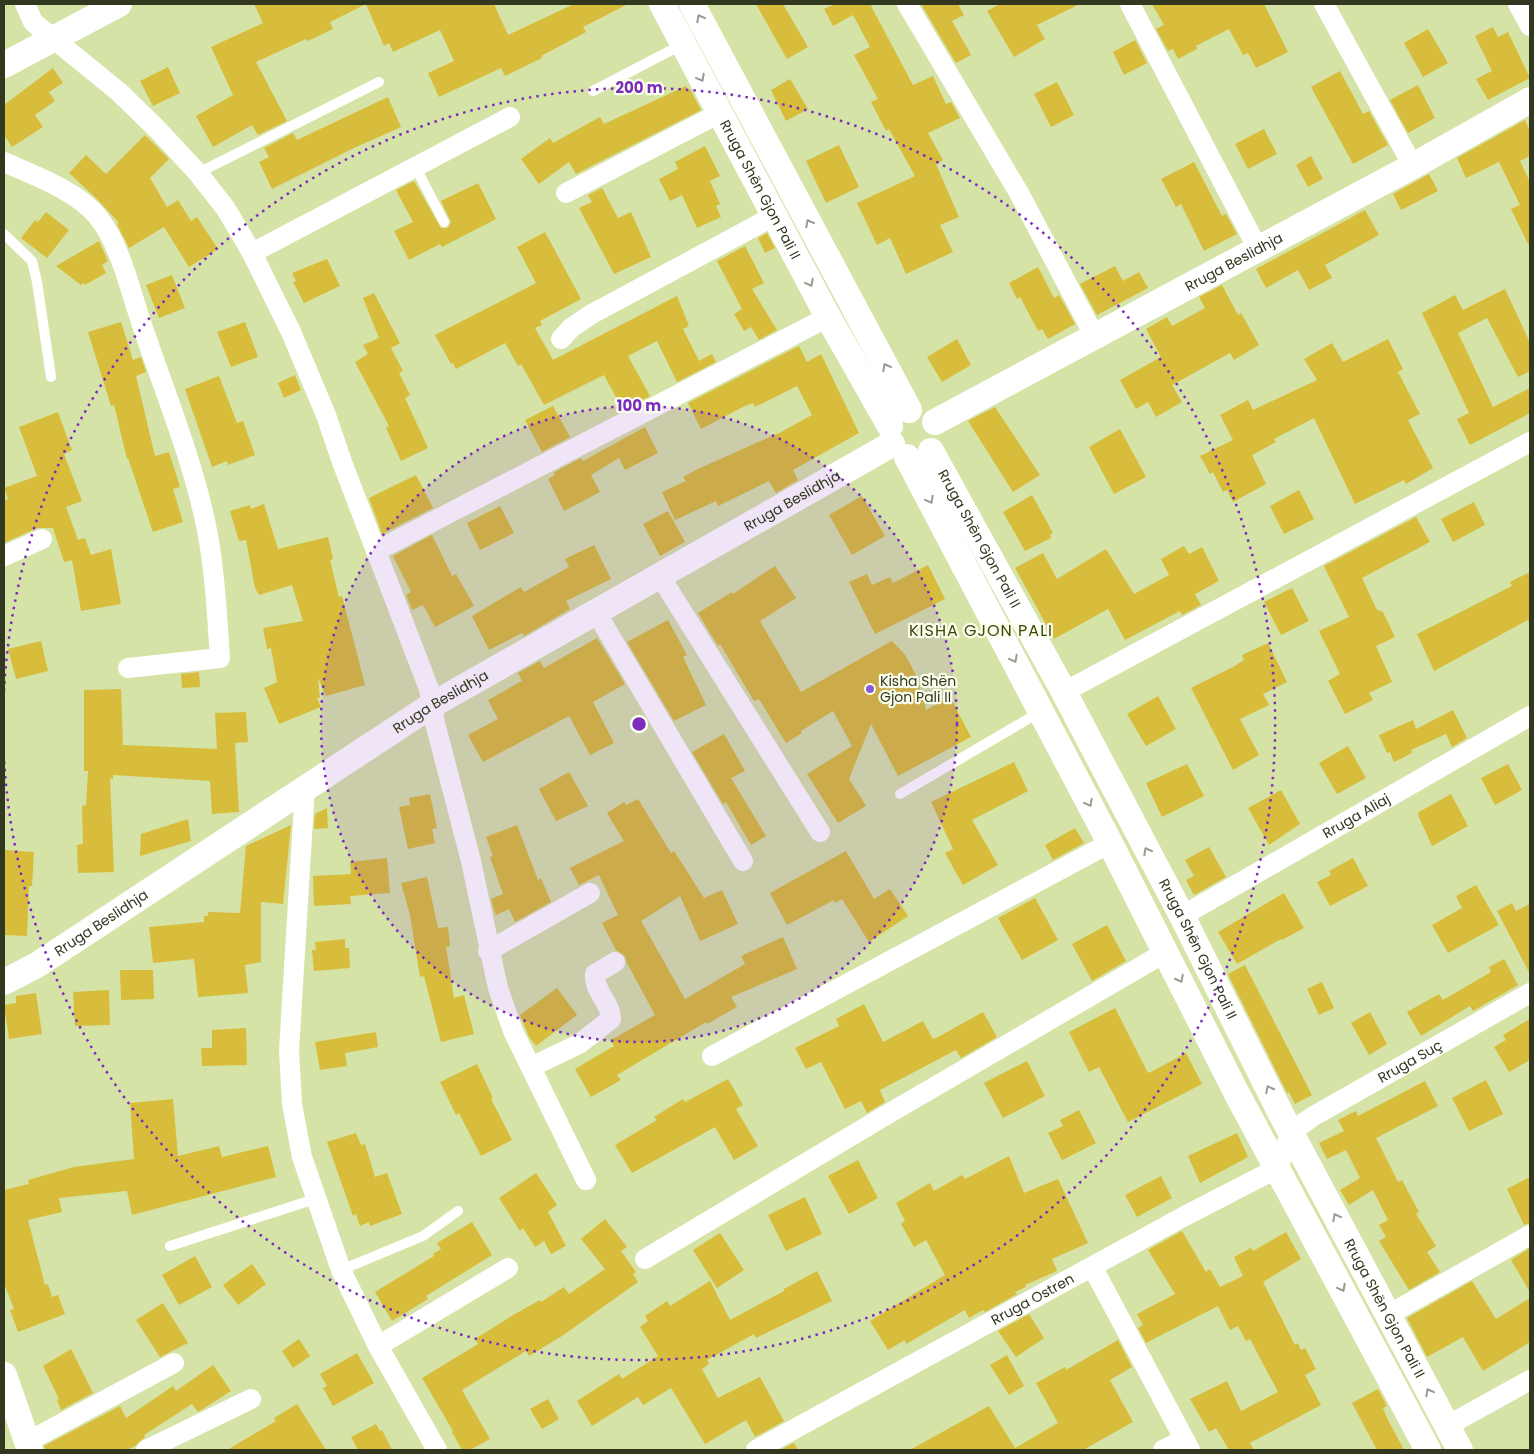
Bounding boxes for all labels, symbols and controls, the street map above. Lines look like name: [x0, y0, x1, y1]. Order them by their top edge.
one-way arrow: [696, 15, 706, 24]
one-way arrow: [695, 73, 705, 82]
text: 200 m: [615, 77, 663, 98]
street label: Rruga Shën Gjon Pali II: [715, 116, 806, 263]
one-way arrow: [805, 220, 815, 229]
street label: Rruga Beslidhja: [1181, 228, 1286, 296]
one-way arrow: [804, 278, 814, 287]
one-way arrow: [882, 363, 892, 372]
text: 100 m: [617, 395, 661, 416]
street label: Rruga Beslidhja: [740, 465, 844, 536]
street label: Rruga Shën Gjon Pali II: [933, 466, 1026, 611]
one-way arrow: [924, 495, 934, 504]
district label: KISHA GJON PALI: [909, 619, 1053, 642]
one-way arrow: [1008, 654, 1018, 663]
street label: Rruga Beslidhja: [389, 665, 492, 738]
place label: Kisha Shën Gjon Pali II: [880, 671, 956, 707]
marker: Kisha Shën Gjon Pali II: [864, 683, 876, 695]
centre of rings: [630, 715, 648, 733]
street label: Rruga Aliaj: [1319, 789, 1394, 843]
one-way arrow: [1083, 798, 1093, 807]
one-way arrow: [1144, 847, 1154, 856]
street label: Rruga Shën Gjon Pali II: [1154, 875, 1242, 1023]
street label: Rruga Beslidhja: [50, 885, 152, 961]
one-way arrow: [1173, 974, 1184, 983]
street label: Rruga Suç: [1374, 1035, 1446, 1088]
one-way arrow: [1265, 1085, 1275, 1094]
one-way arrow: [1332, 1214, 1342, 1223]
street label: Rruga Shën Gjon Pali II: [1339, 1235, 1430, 1382]
street label: Rruga Ostren: [987, 1268, 1078, 1330]
one-way arrow: [1336, 1283, 1346, 1292]
one-way arrow: [1425, 1388, 1435, 1397]

